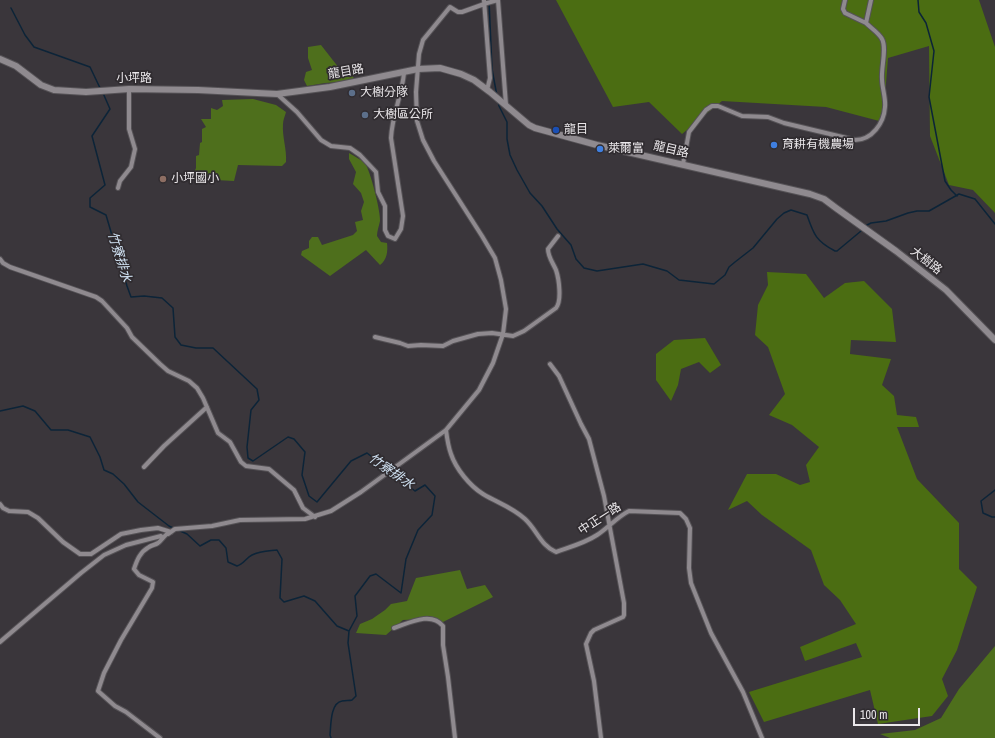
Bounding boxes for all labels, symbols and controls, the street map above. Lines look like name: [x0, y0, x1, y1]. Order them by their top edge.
street label: 龍目路: [327, 62, 365, 82]
street label: 小坪路: [116, 72, 152, 86]
place label: 大樹分隊: [360, 86, 408, 100]
marker: 大樹分隊: [347, 88, 357, 98]
place label: 大樹區公所: [373, 108, 433, 122]
marker: 大樹區公所: [360, 110, 370, 120]
place label: 龍目: [564, 123, 588, 137]
marker: 龍目: [551, 125, 561, 135]
place label: 育耕有機農場: [782, 138, 854, 152]
street label: 龍目路: [652, 139, 690, 161]
marker: 育耕有機農場: [769, 140, 779, 150]
place label: 萊爾富: [608, 142, 644, 156]
marker: 萊爾富: [595, 144, 605, 154]
place label: 小坪國小: [171, 172, 219, 186]
marker: 小坪國小: [158, 174, 168, 184]
water label: 竹寮排水: [104, 230, 134, 284]
street label: 大樹路: [907, 244, 945, 278]
water label: 竹寮排水: [365, 451, 417, 493]
street label: 中正一路: [576, 500, 624, 538]
scale bar: [855, 700, 922, 726]
text: 100 m: [860, 707, 887, 723]

